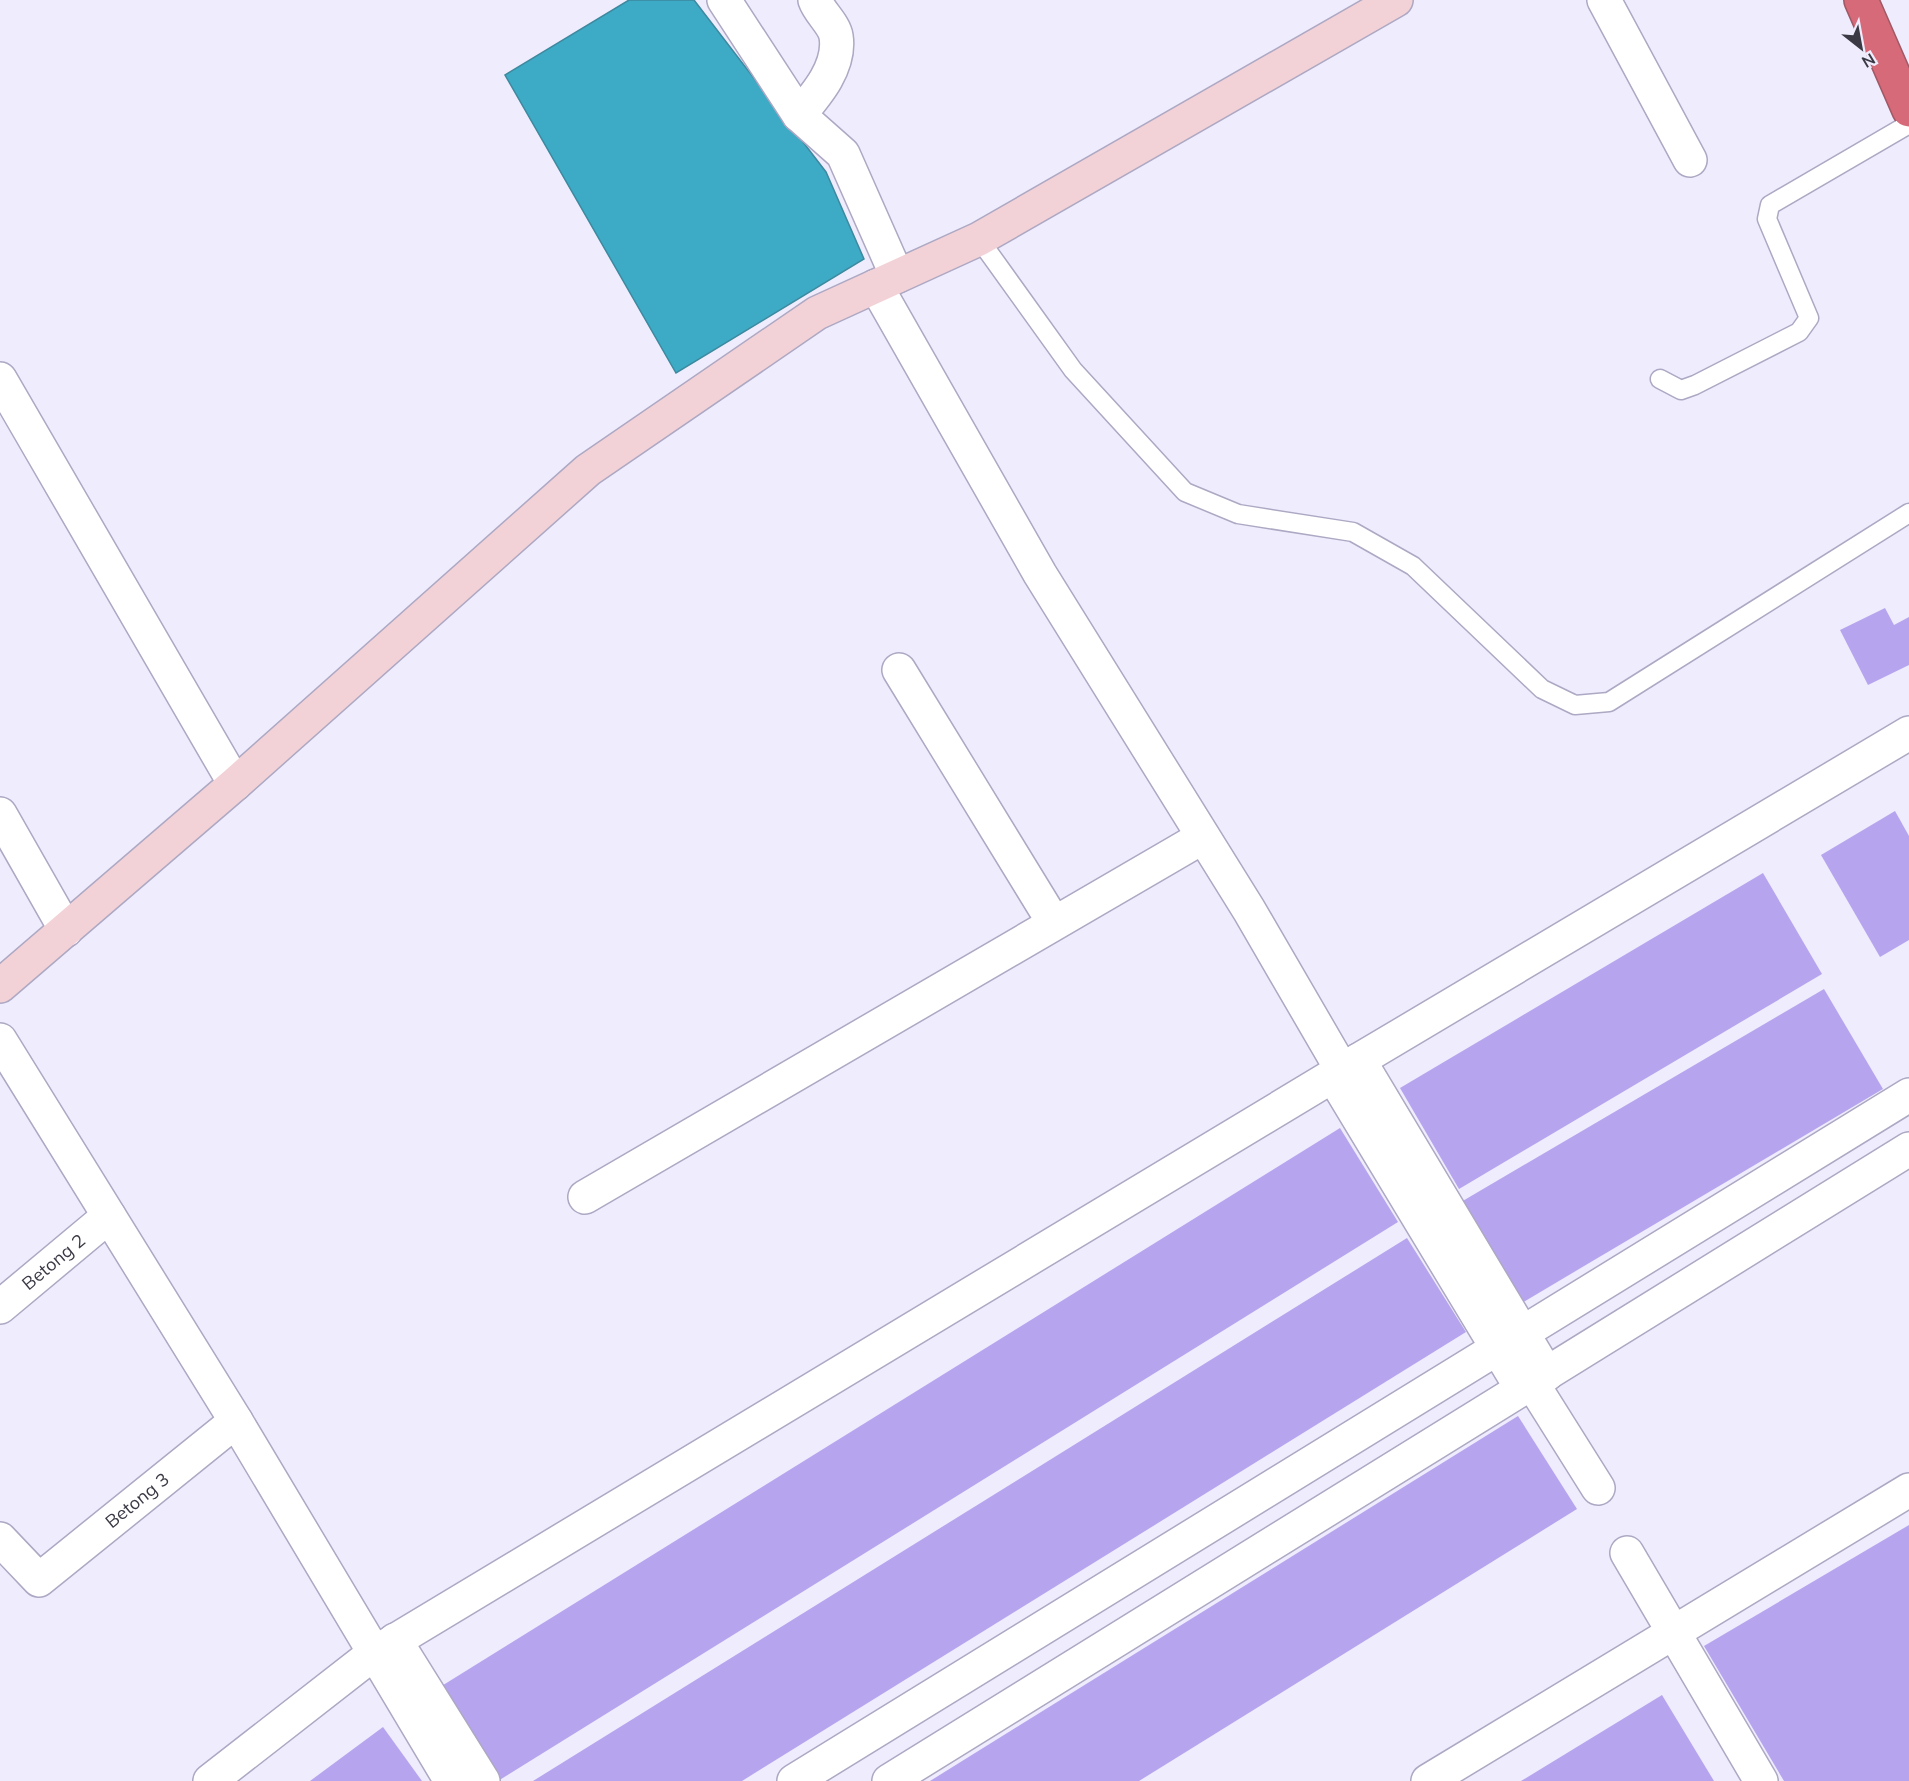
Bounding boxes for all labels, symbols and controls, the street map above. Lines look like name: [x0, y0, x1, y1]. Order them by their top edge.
north arrow: [1831, 18, 1891, 78]
text: N: [1858, 49, 1879, 73]
street label: Betong 2: [17, 1229, 90, 1295]
street label: Betong 3: [100, 1468, 174, 1533]

